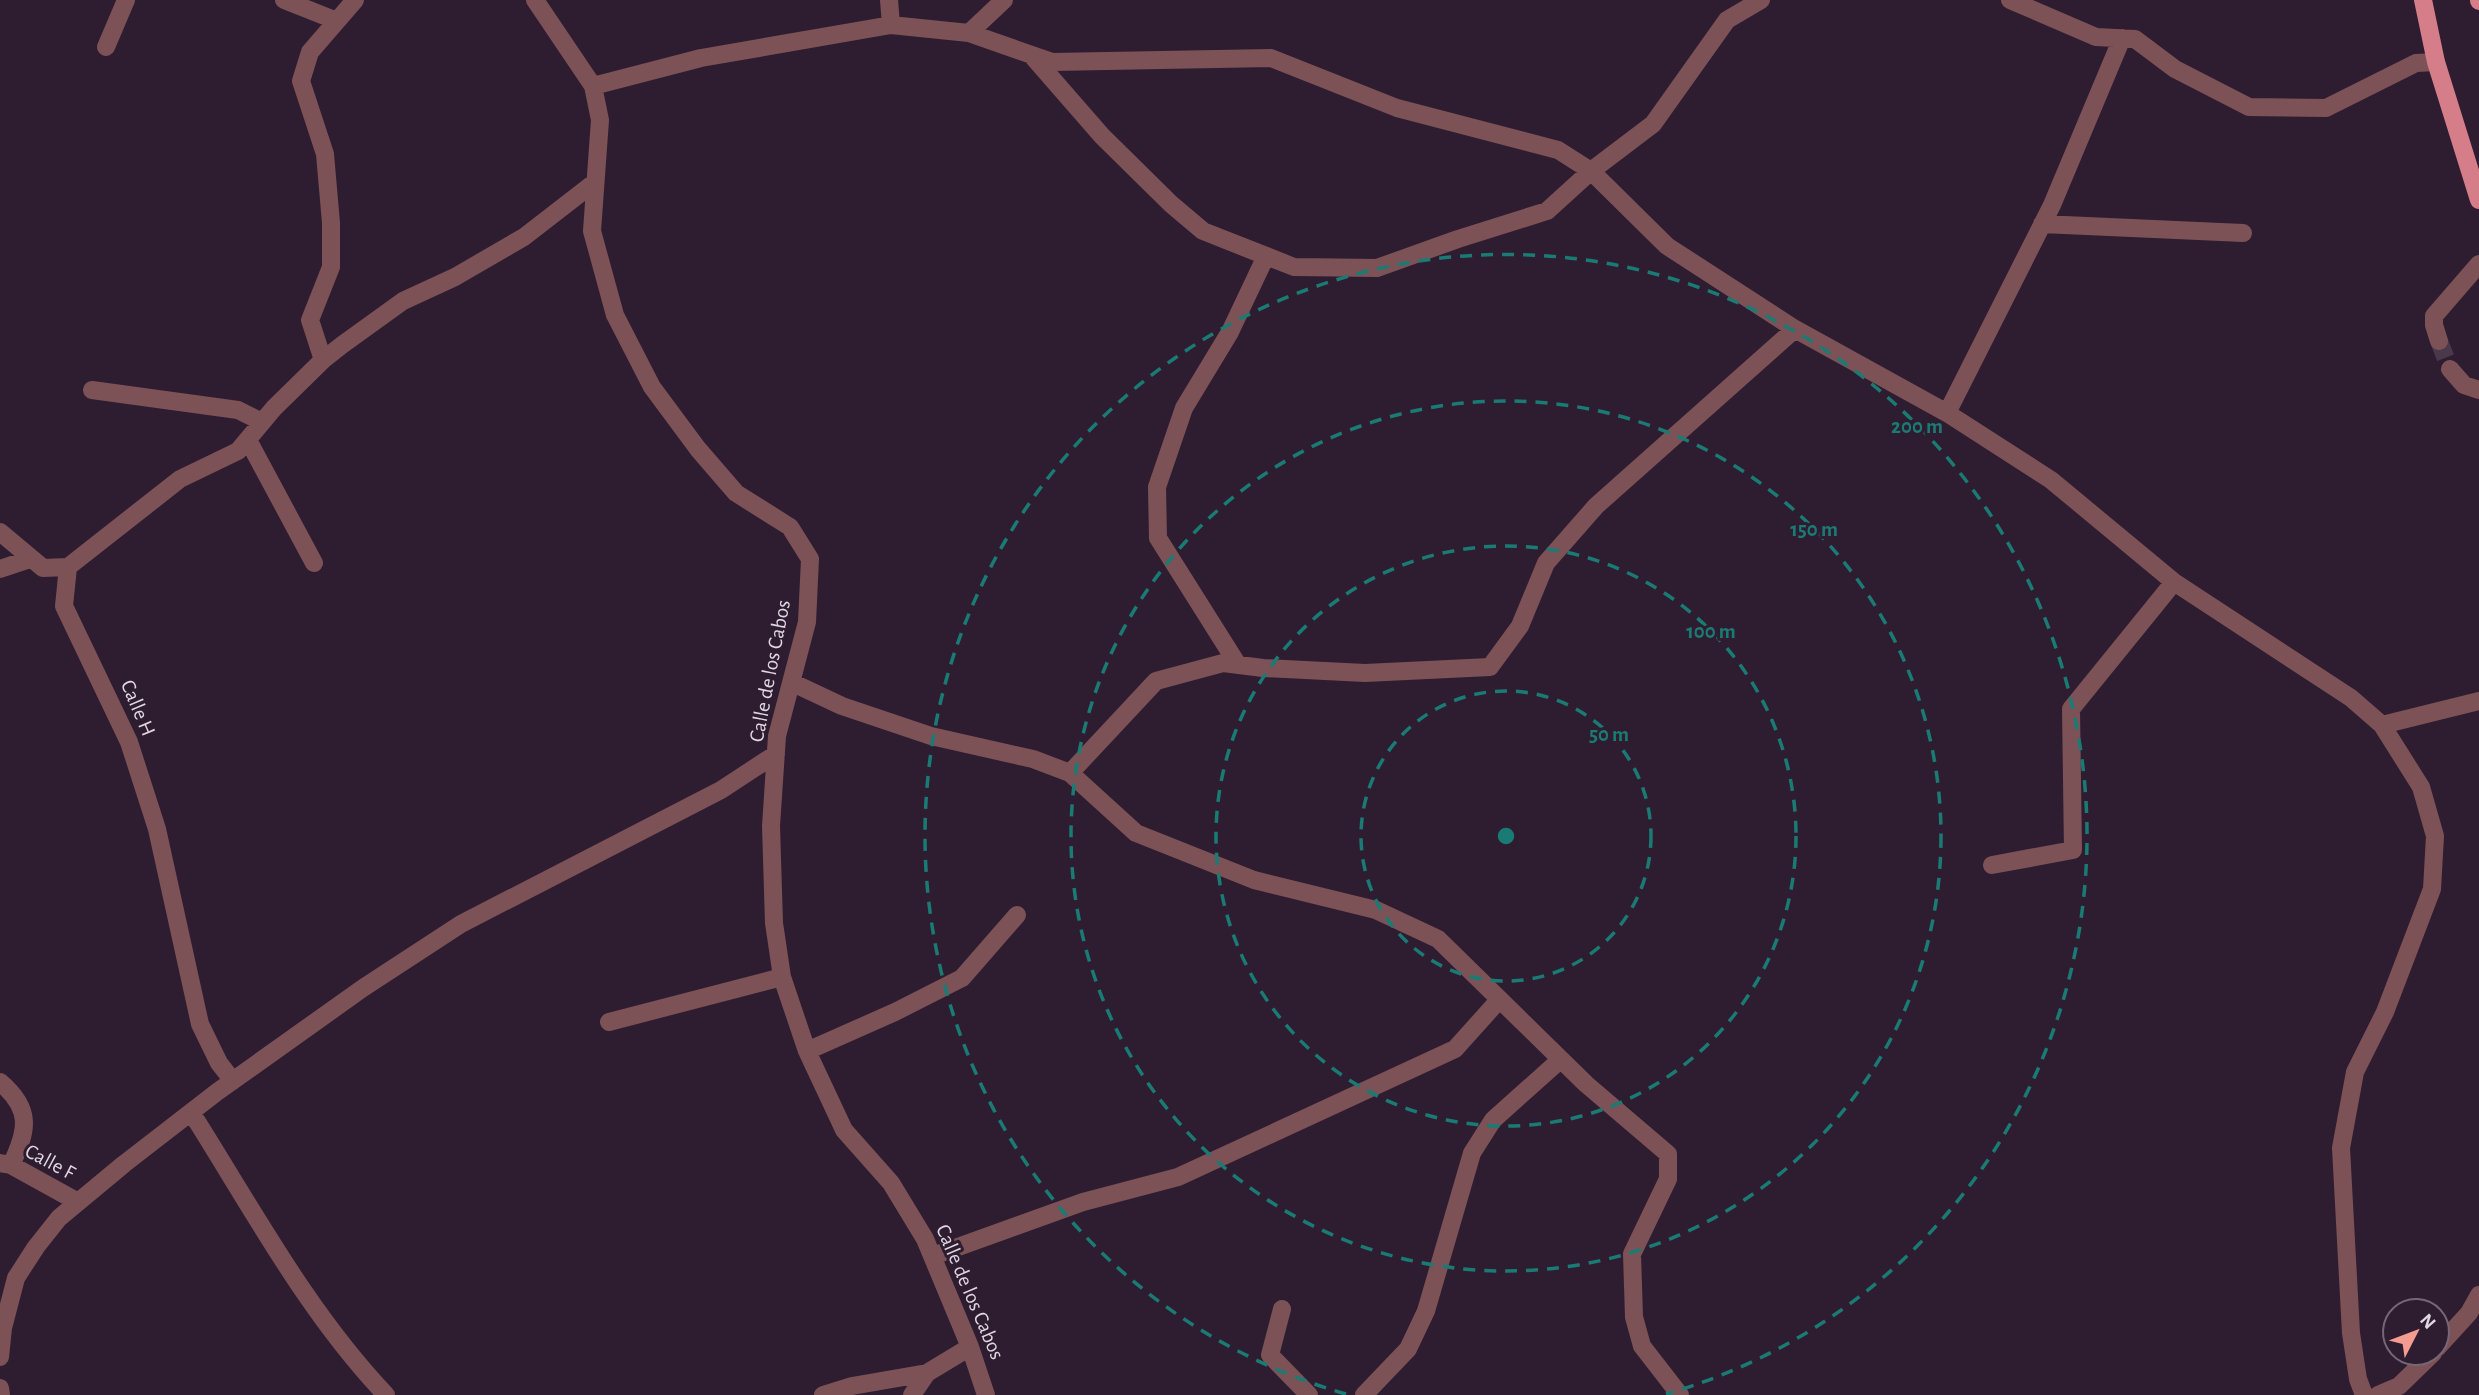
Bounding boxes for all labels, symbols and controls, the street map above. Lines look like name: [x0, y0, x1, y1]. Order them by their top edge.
text: 200 m: [1891, 416, 1943, 437]
text: 150 m: [1790, 519, 1838, 540]
street label: Calle de los Cabos: [746, 598, 794, 744]
text: 100 m: [1686, 621, 1736, 642]
street label: Calle H: [117, 677, 159, 739]
text: 50 m: [1589, 724, 1629, 745]
centre of rings: [1494, 824, 1518, 848]
street label: Calle F: [22, 1140, 79, 1184]
street label: Calle de los Cabos: [932, 1221, 1008, 1363]
north arrow: [2381, 1297, 2451, 1367]
text: N: [2416, 1310, 2439, 1333]

